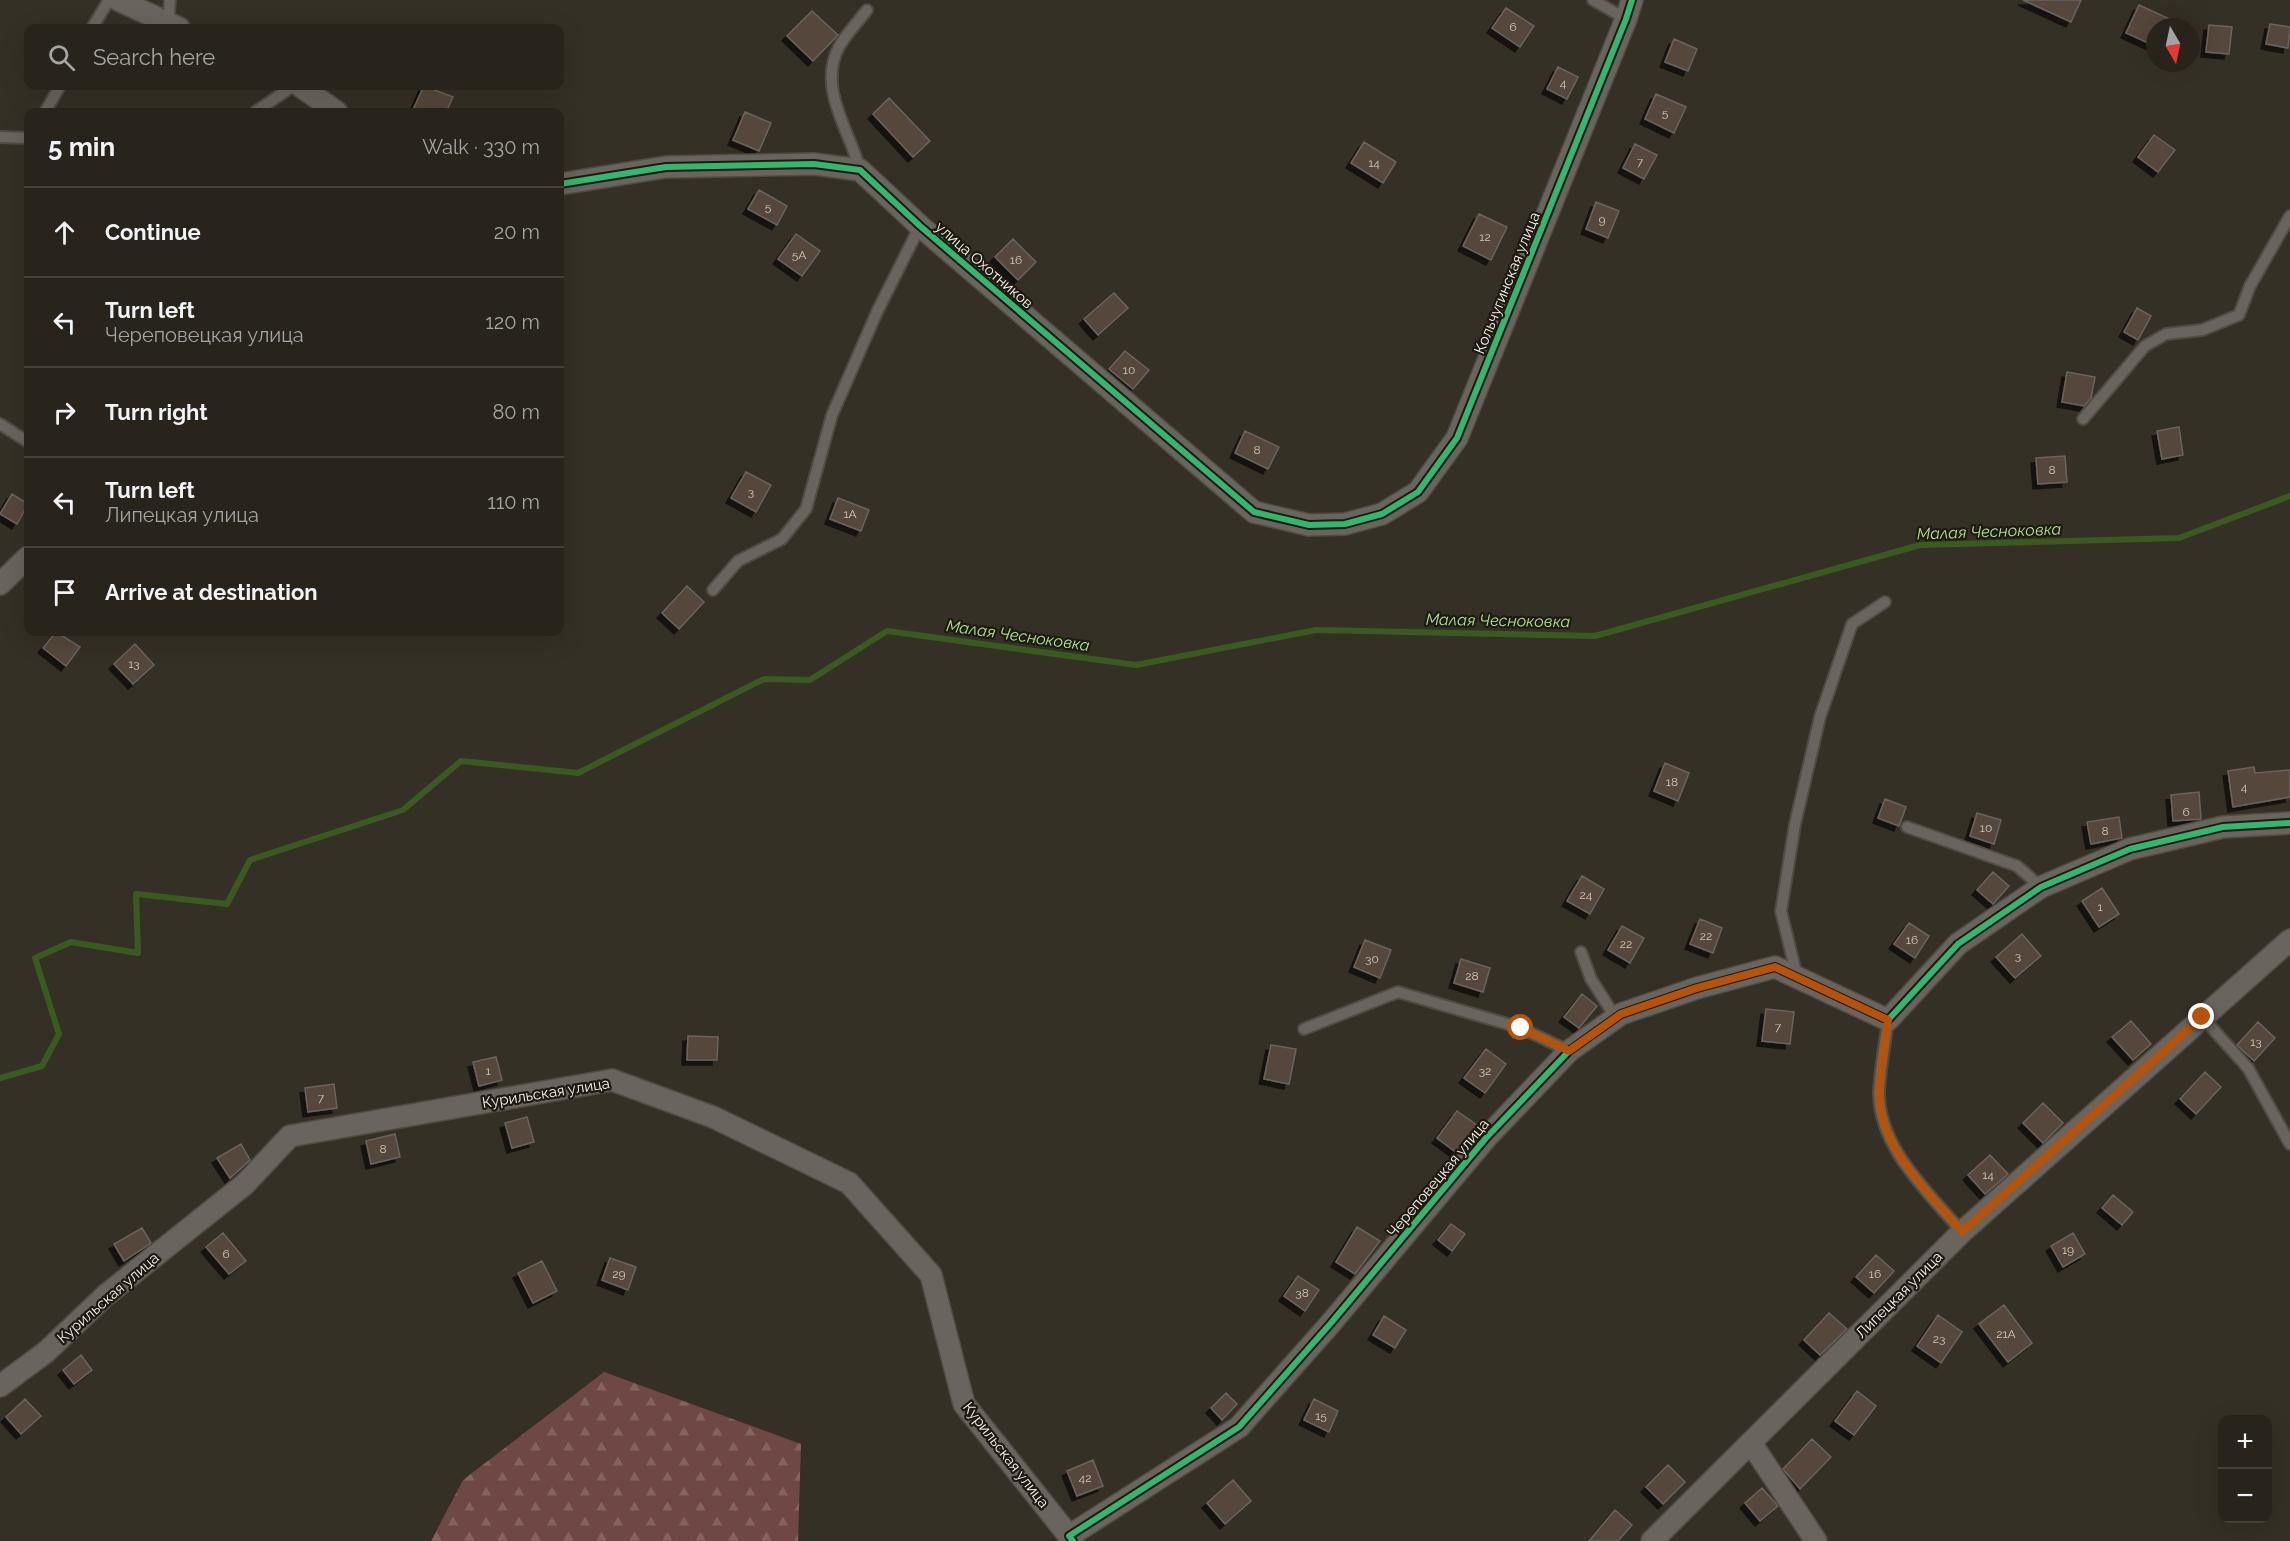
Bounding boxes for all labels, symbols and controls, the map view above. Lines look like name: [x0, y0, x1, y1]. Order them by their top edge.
north arrow: [2146, 18, 2200, 72]
house number: 6: [1509, 20, 1517, 34]
search box: [24, 24, 564, 90]
icon: search: [45, 41, 78, 74]
text: Search here: [93, 44, 215, 70]
house number: 4: [1560, 76, 1567, 90]
house number: 5: [1662, 106, 1669, 120]
text: 5 min: [48, 132, 115, 162]
text: Walk · 330 m: [422, 135, 540, 159]
house number: 7: [1637, 155, 1644, 169]
house number: 14: [1368, 156, 1380, 170]
house number: 5: [765, 200, 772, 214]
street label: Кольчугинская улица: [1470, 210, 1544, 356]
house number: 9: [1598, 213, 1606, 227]
icon: ahead: [48, 216, 81, 249]
street label: улица Охотников: [932, 218, 1036, 312]
text: Continue: [105, 219, 201, 245]
text: 20 m: [494, 220, 540, 244]
house number: 12: [1479, 230, 1491, 244]
house number: 5А: [792, 248, 806, 262]
house number: 16: [1010, 253, 1022, 267]
text: Turn left: [105, 297, 195, 323]
icon: left: [48, 306, 81, 339]
text: 120 m: [485, 310, 540, 334]
text: Череповецкая улица: [105, 323, 304, 347]
house number: 10: [1123, 363, 1135, 377]
icon: right: [48, 396, 81, 429]
text: Turn right: [105, 399, 208, 425]
text: 80 m: [492, 400, 540, 424]
house number: 8: [1253, 443, 1261, 457]
house number: 8: [2048, 463, 2056, 477]
text: Turn left: [105, 477, 195, 503]
house number: 3: [748, 485, 754, 499]
icon: left: [48, 486, 81, 519]
text: 110 m: [487, 490, 540, 514]
text: Липецкая улица: [105, 503, 259, 527]
house number: 1А: [843, 507, 857, 521]
water label: Малая Чесноковка: [1917, 519, 2062, 544]
icon: arrive: [48, 576, 81, 609]
text: Arrive at destination: [105, 579, 318, 605]
water label: Малая Чесноковка: [1426, 610, 1571, 631]
water label: Малая Чесноковка: [945, 616, 1091, 655]
house number: 13: [128, 657, 140, 671]
house number: 18: [1666, 775, 1678, 789]
house number: 4: [2241, 780, 2248, 794]
house number: 6: [2182, 805, 2190, 819]
house number: 10: [1980, 821, 1992, 835]
house number: 8: [2101, 824, 2109, 838]
house number: 24: [1580, 888, 1593, 902]
house number: 1: [2097, 900, 2103, 914]
house number: 22: [1700, 929, 1712, 943]
house number: 16: [1906, 933, 1918, 947]
house number: 22: [1620, 937, 1632, 951]
house number: 3: [2015, 949, 2021, 963]
house number: 30: [1365, 952, 1379, 966]
house number: 28: [1465, 969, 1479, 983]
route end: [2188, 1003, 2214, 1029]
route start: [1507, 1014, 1533, 1040]
house number: 7: [1775, 1020, 1782, 1034]
house number: 13: [2250, 1035, 2262, 1049]
house number: 1: [485, 1064, 491, 1078]
house number: 32: [1479, 1064, 1491, 1078]
street label: Курильская улица: [481, 1074, 611, 1112]
house number: 7: [318, 1091, 325, 1105]
street label: Череповецкая улица: [1383, 1115, 1493, 1241]
house number: 8: [379, 1142, 387, 1156]
house number: 14: [1982, 1168, 1994, 1182]
house number: 19: [2062, 1243, 2074, 1257]
house number: 6: [222, 1247, 230, 1261]
street label: Липецкая улица: [1852, 1248, 1946, 1342]
street label: Курильская улица: [53, 1249, 163, 1347]
house number: 29: [612, 1267, 626, 1281]
house number: 16: [1869, 1267, 1881, 1281]
house number: 38: [1295, 1286, 1309, 1300]
house number: 21А: [1996, 1327, 2016, 1341]
house number: 23: [1933, 1332, 1945, 1346]
street label: Курильская улица: [959, 1399, 1053, 1511]
house number: 15: [1315, 1409, 1327, 1423]
map controls: [2218, 1415, 2272, 1523]
button: +: [2218, 1415, 2272, 1469]
button: −: [2218, 1469, 2272, 1523]
house number: 42: [1079, 1471, 1091, 1485]

